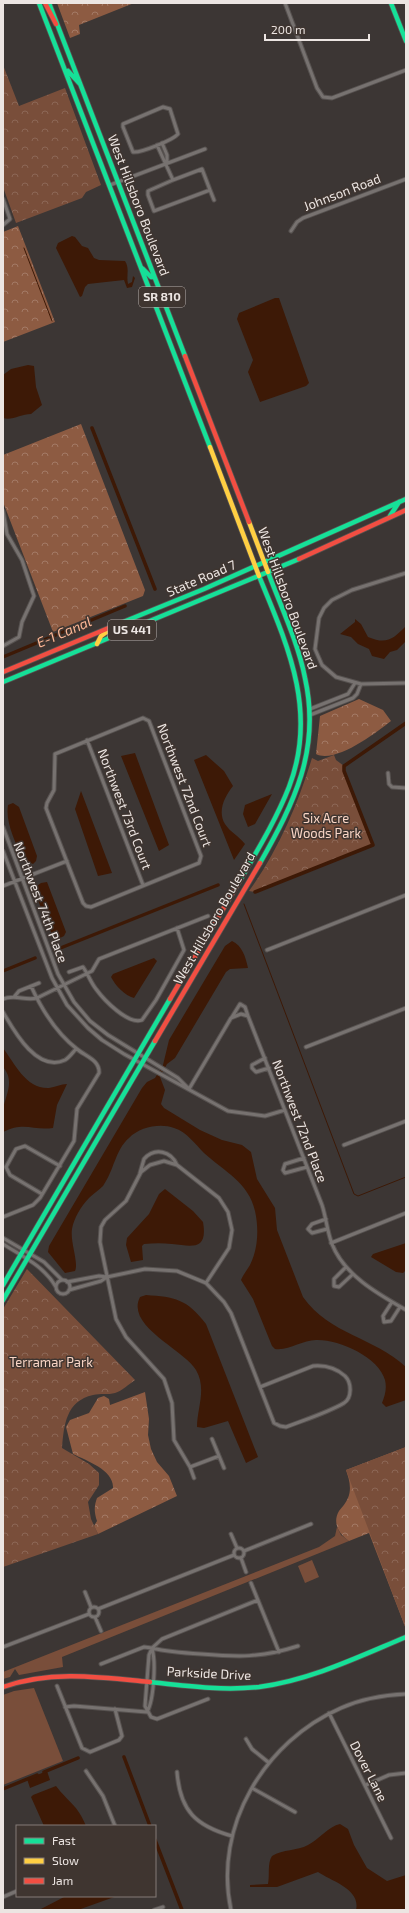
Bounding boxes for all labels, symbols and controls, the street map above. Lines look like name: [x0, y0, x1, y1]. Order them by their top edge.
scale bar: [265, 16, 369, 42]
text: 200 m: [271, 22, 305, 36]
street label: West Hillsboro Boulevard: [105, 132, 173, 278]
street label: Johnson Road: [301, 170, 383, 214]
road number: SR 810: [139, 287, 185, 307]
street label: West Hillsboro Boulevard: [255, 525, 321, 671]
street label: State Road 7: [164, 556, 238, 600]
water label: E-1 Canal: [34, 612, 94, 651]
road number: US 441: [108, 620, 156, 640]
street label: Northwest 72nd Court: [154, 721, 216, 849]
street label: Northwest 73rd Court: [95, 746, 155, 872]
park label: Six Acre Woods Park: [291, 810, 362, 841]
street label: Northwest 74th Place: [11, 839, 71, 965]
street label: West Hillsboro Boulevard: [170, 849, 258, 987]
street label: Northwest 72nd Place: [269, 1057, 331, 1185]
park label: Terramar Park: [9, 1354, 93, 1370]
street label: Parkside Drive: [166, 1663, 252, 1683]
street label: Dover Lane: [347, 1738, 391, 1804]
legend: [16, 1825, 156, 1897]
text: Fast: [52, 1833, 76, 1847]
text: Slow: [52, 1853, 79, 1867]
text: Jam: [52, 1873, 73, 1887]

